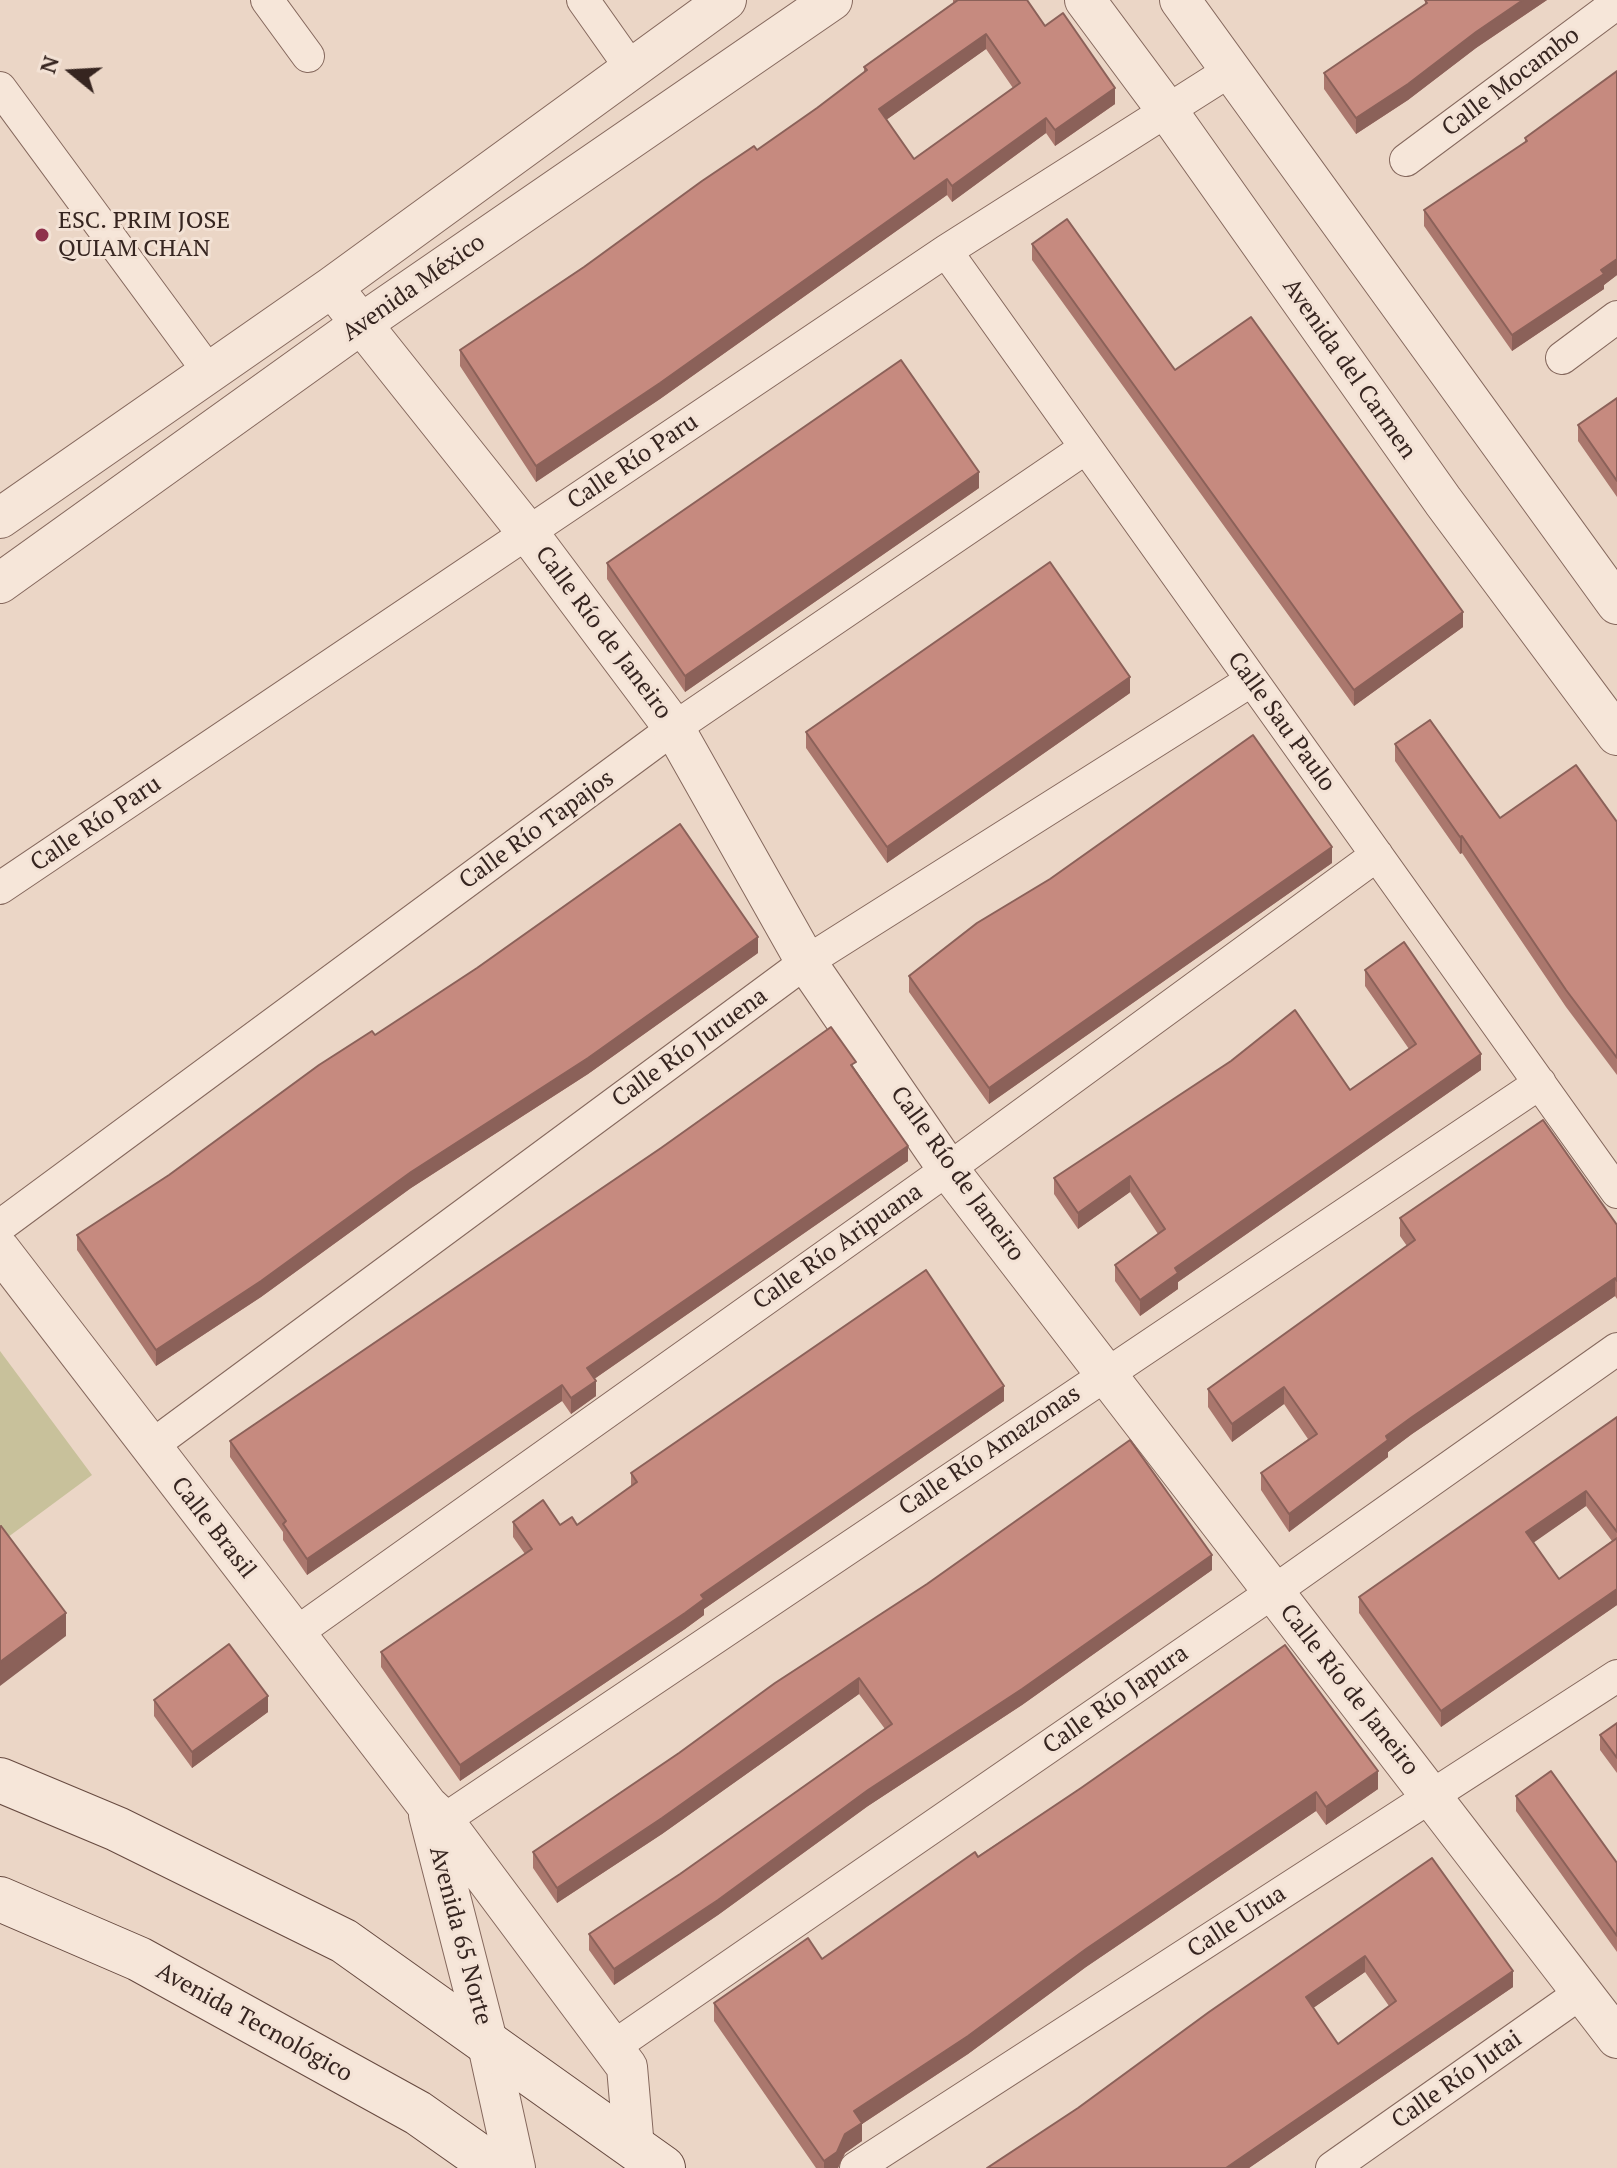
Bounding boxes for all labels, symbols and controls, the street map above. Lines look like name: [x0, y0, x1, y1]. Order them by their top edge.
street label: Calle Mocambo: [1437, 21, 1585, 143]
north arrow: [32, 32, 112, 112]
text: N: [32, 52, 65, 77]
place label: ESC. PRIM JOSE QUIAM CHAN: [58, 207, 230, 263]
marker: ESC. PRIM JOSE QUIAM CHAN: [33, 226, 51, 244]
street label: Avenida México: [337, 228, 491, 348]
street label: Avenida del Carmen: [1276, 273, 1422, 465]
street label: Calle Río Paru: [562, 408, 704, 516]
street label: Calle Río de Janeiro: [529, 541, 677, 725]
street label: Calle Sau Paulo: [1221, 647, 1341, 797]
street label: Calle Río Tapajos: [454, 764, 620, 896]
street label: Calle Río Paru: [25, 770, 167, 878]
street label: Calle Río Juruena: [607, 982, 773, 1114]
street label: Calle Río de Janeiro: [884, 1081, 1030, 1267]
street label: Calle Río Aripuana: [748, 1178, 928, 1316]
street label: Calle Río Amazonas: [894, 1380, 1086, 1522]
street label: Calle Brasil: [164, 1472, 262, 1584]
street label: Calle Río de Janeiro: [1273, 1599, 1425, 1781]
street label: Calle Río Japura: [1038, 1639, 1194, 1761]
street label: Avenida 65 Norte: [422, 1844, 498, 2028]
street label: Calle Urua: [1183, 1880, 1291, 1964]
street label: Avenida Tecnológico: [151, 1957, 357, 2089]
street label: Calle Río Jutai: [1387, 2025, 1527, 2135]

